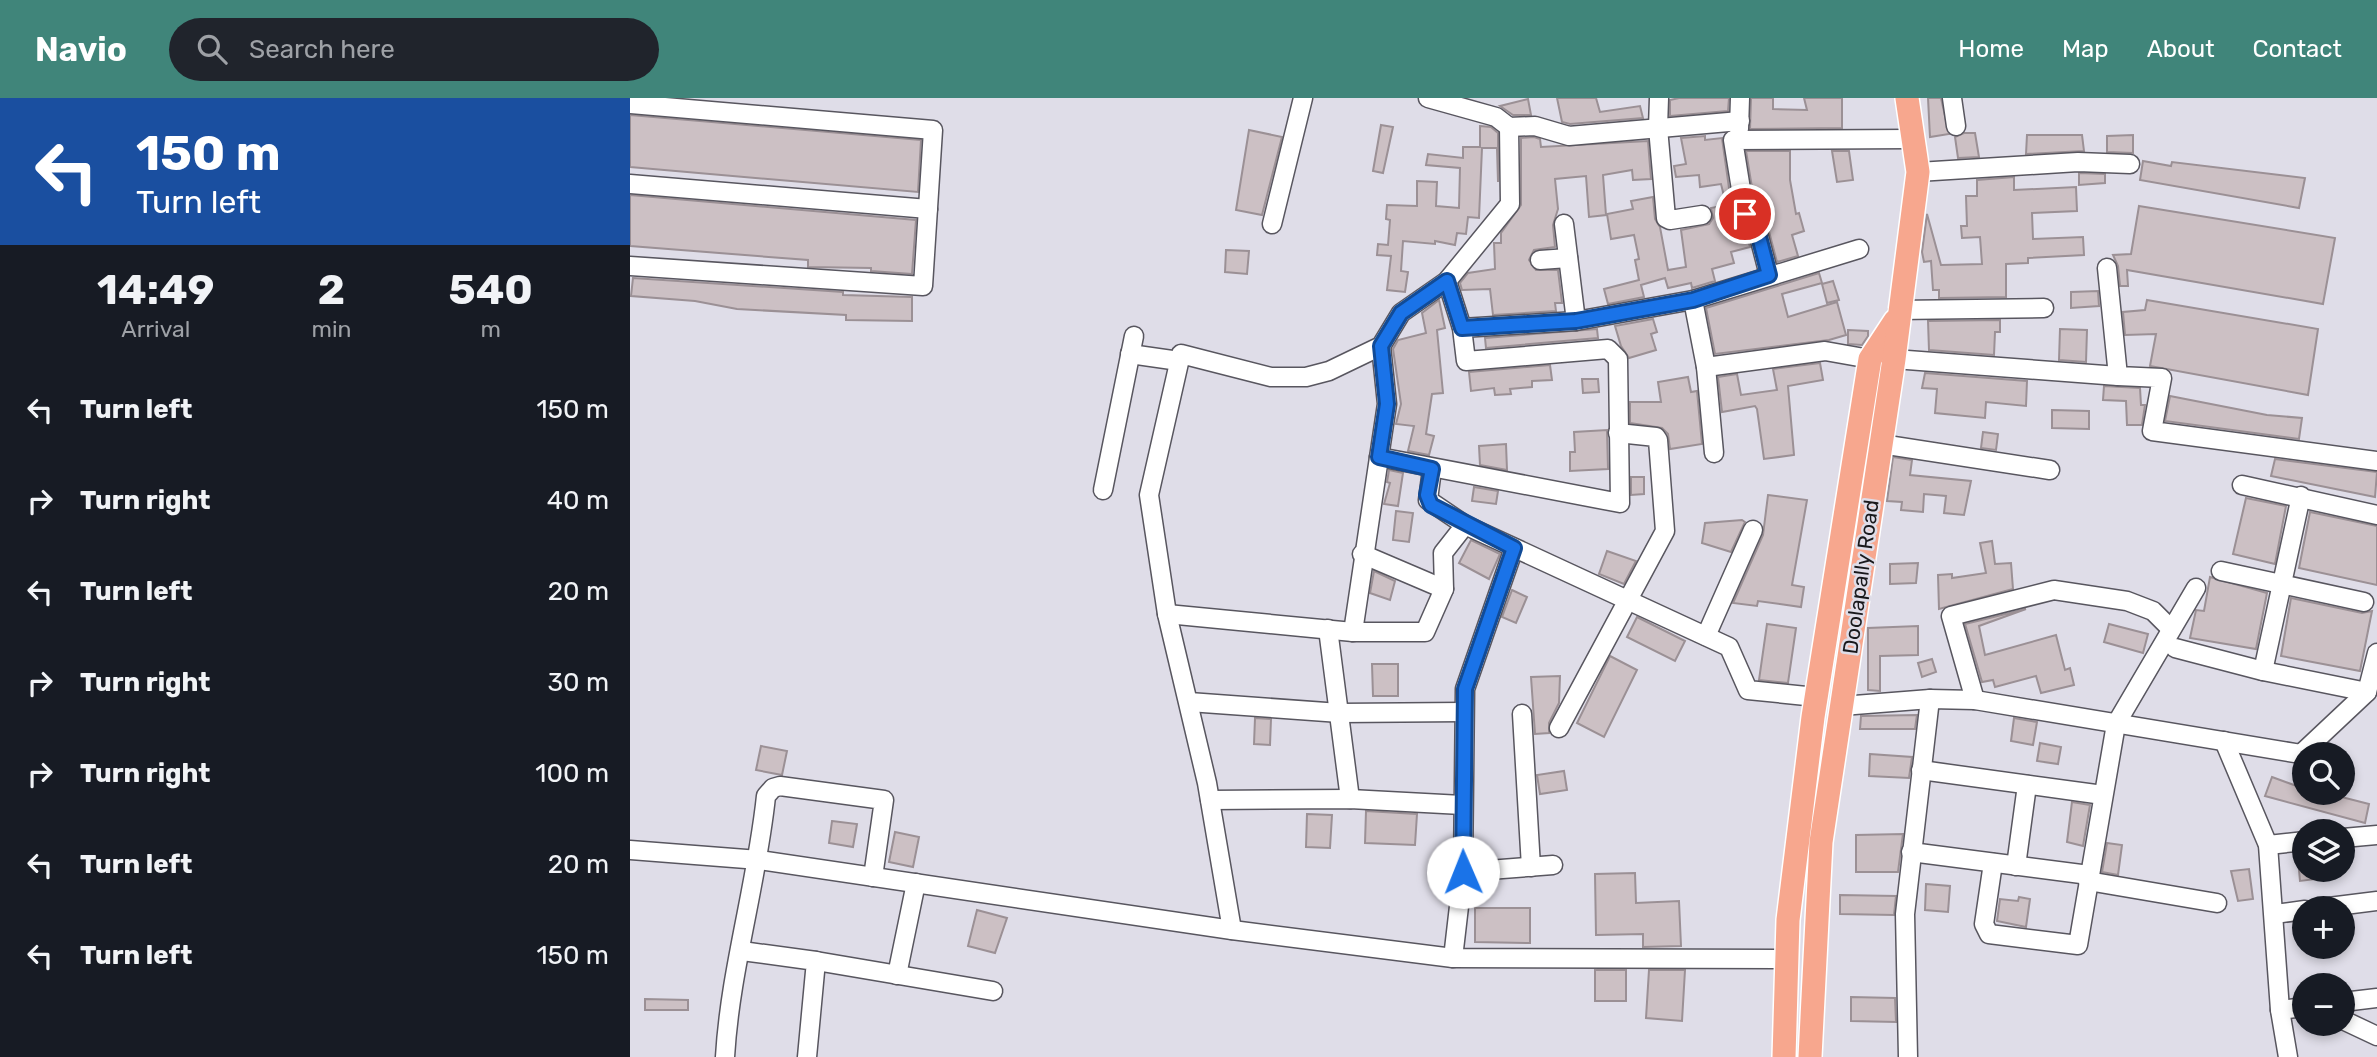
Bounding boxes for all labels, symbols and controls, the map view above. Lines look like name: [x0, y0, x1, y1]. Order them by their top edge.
search box: [169, 18, 659, 81]
text: Navio: [35, 30, 127, 69]
icon: search: [193, 30, 231, 68]
text: Search here: [249, 34, 395, 65]
text: Home: [1958, 35, 2024, 63]
text: Map: [2062, 35, 2109, 63]
text: About: [2147, 35, 2215, 63]
text: Contact: [2253, 35, 2342, 63]
text: 150 m: [136, 124, 281, 182]
icon: left: [21, 126, 112, 217]
text: Turn left: [136, 183, 261, 221]
pin: [1715, 184, 1775, 244]
icon: arrive: [1726, 195, 1764, 233]
text: 14:49: [97, 265, 214, 315]
text: 2: [318, 265, 345, 315]
text: 540: [449, 265, 533, 315]
text: Arrival: [121, 315, 190, 343]
text: min: [311, 315, 351, 343]
text: m: [480, 315, 501, 343]
icon: left: [21, 391, 59, 429]
text: Turn left: [80, 394, 192, 425]
text: 150 m: [536, 394, 609, 425]
icon: right: [21, 482, 59, 520]
text: Turn right: [80, 485, 210, 516]
text: 40 m: [547, 485, 609, 516]
street label: Doolapally Road: [1837, 498, 1884, 656]
icon: left: [21, 573, 59, 611]
text: Turn left: [80, 576, 192, 607]
text: 20 m: [548, 576, 609, 607]
icon: right: [21, 664, 59, 702]
text: Turn right: [80, 667, 210, 698]
text: 30 m: [547, 667, 609, 698]
map controls: [2292, 742, 2355, 1036]
button: search: [2292, 742, 2355, 805]
icon: right: [21, 755, 59, 793]
text: Turn right: [80, 758, 210, 789]
text: 100 m: [535, 758, 609, 789]
button: layers: [2292, 819, 2355, 882]
position arrow: [1426, 835, 1500, 909]
icon: left: [21, 846, 59, 884]
text: Turn left: [80, 849, 192, 880]
text: 20 m: [548, 849, 609, 880]
button: +: [2292, 896, 2355, 959]
icon: left: [21, 937, 59, 975]
text: Turn left: [80, 940, 192, 971]
text: 150 m: [536, 940, 609, 971]
button: −: [2292, 973, 2355, 1036]

